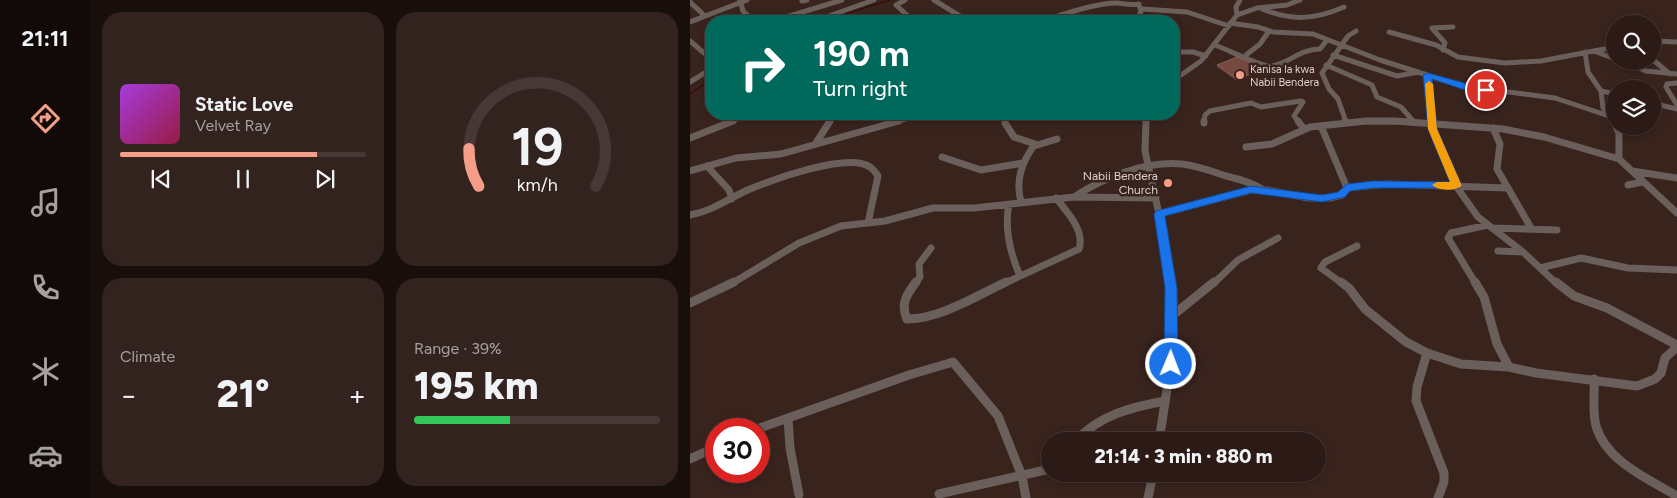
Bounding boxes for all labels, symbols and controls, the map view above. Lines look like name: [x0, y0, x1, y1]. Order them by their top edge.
map controls: [1606, 15, 1661, 135]
button: search: [1606, 15, 1661, 70]
text: 21:11: [21, 25, 69, 52]
text: 190 m: [813, 33, 910, 75]
icon: right: [730, 35, 795, 100]
place label: Kanisa la kwa Nabii Bendera: [1250, 63, 1319, 89]
marker: Kanisa la kwa Nabii Bendera: [1234, 69, 1246, 81]
pin: [1465, 69, 1507, 111]
text: Turn right: [813, 75, 908, 102]
icon: arrive: [1472, 76, 1500, 104]
button: layers: [1606, 80, 1661, 135]
text: Static Love: [195, 93, 293, 116]
icon: directions: [28, 101, 63, 136]
text: Velvet Ray: [195, 116, 271, 135]
text: 19: [511, 116, 563, 178]
icon: previous: [147, 165, 175, 193]
icon: pause: [229, 165, 257, 193]
icon: next: [311, 165, 339, 193]
place label: Nabii Bendera Church: [1083, 169, 1158, 197]
text: km/h: [517, 174, 557, 195]
marker: Nabii Bendera Church: [1162, 177, 1174, 189]
icon: music: [28, 185, 63, 220]
icon: phone: [28, 270, 63, 305]
position arrow: [1144, 337, 1196, 389]
text: Range · 39%: [414, 339, 502, 358]
text: Climate: [120, 347, 175, 366]
icon: climate: [28, 354, 63, 389]
text: 195 km: [414, 363, 538, 409]
text: 21°: [216, 371, 270, 417]
text: −: [120, 378, 137, 412]
text: +: [349, 378, 366, 412]
speed limit sign: 30: [705, 418, 770, 483]
icon: car: [28, 438, 63, 473]
text: 21:14 · 3 min · 880 m: [1094, 445, 1273, 468]

